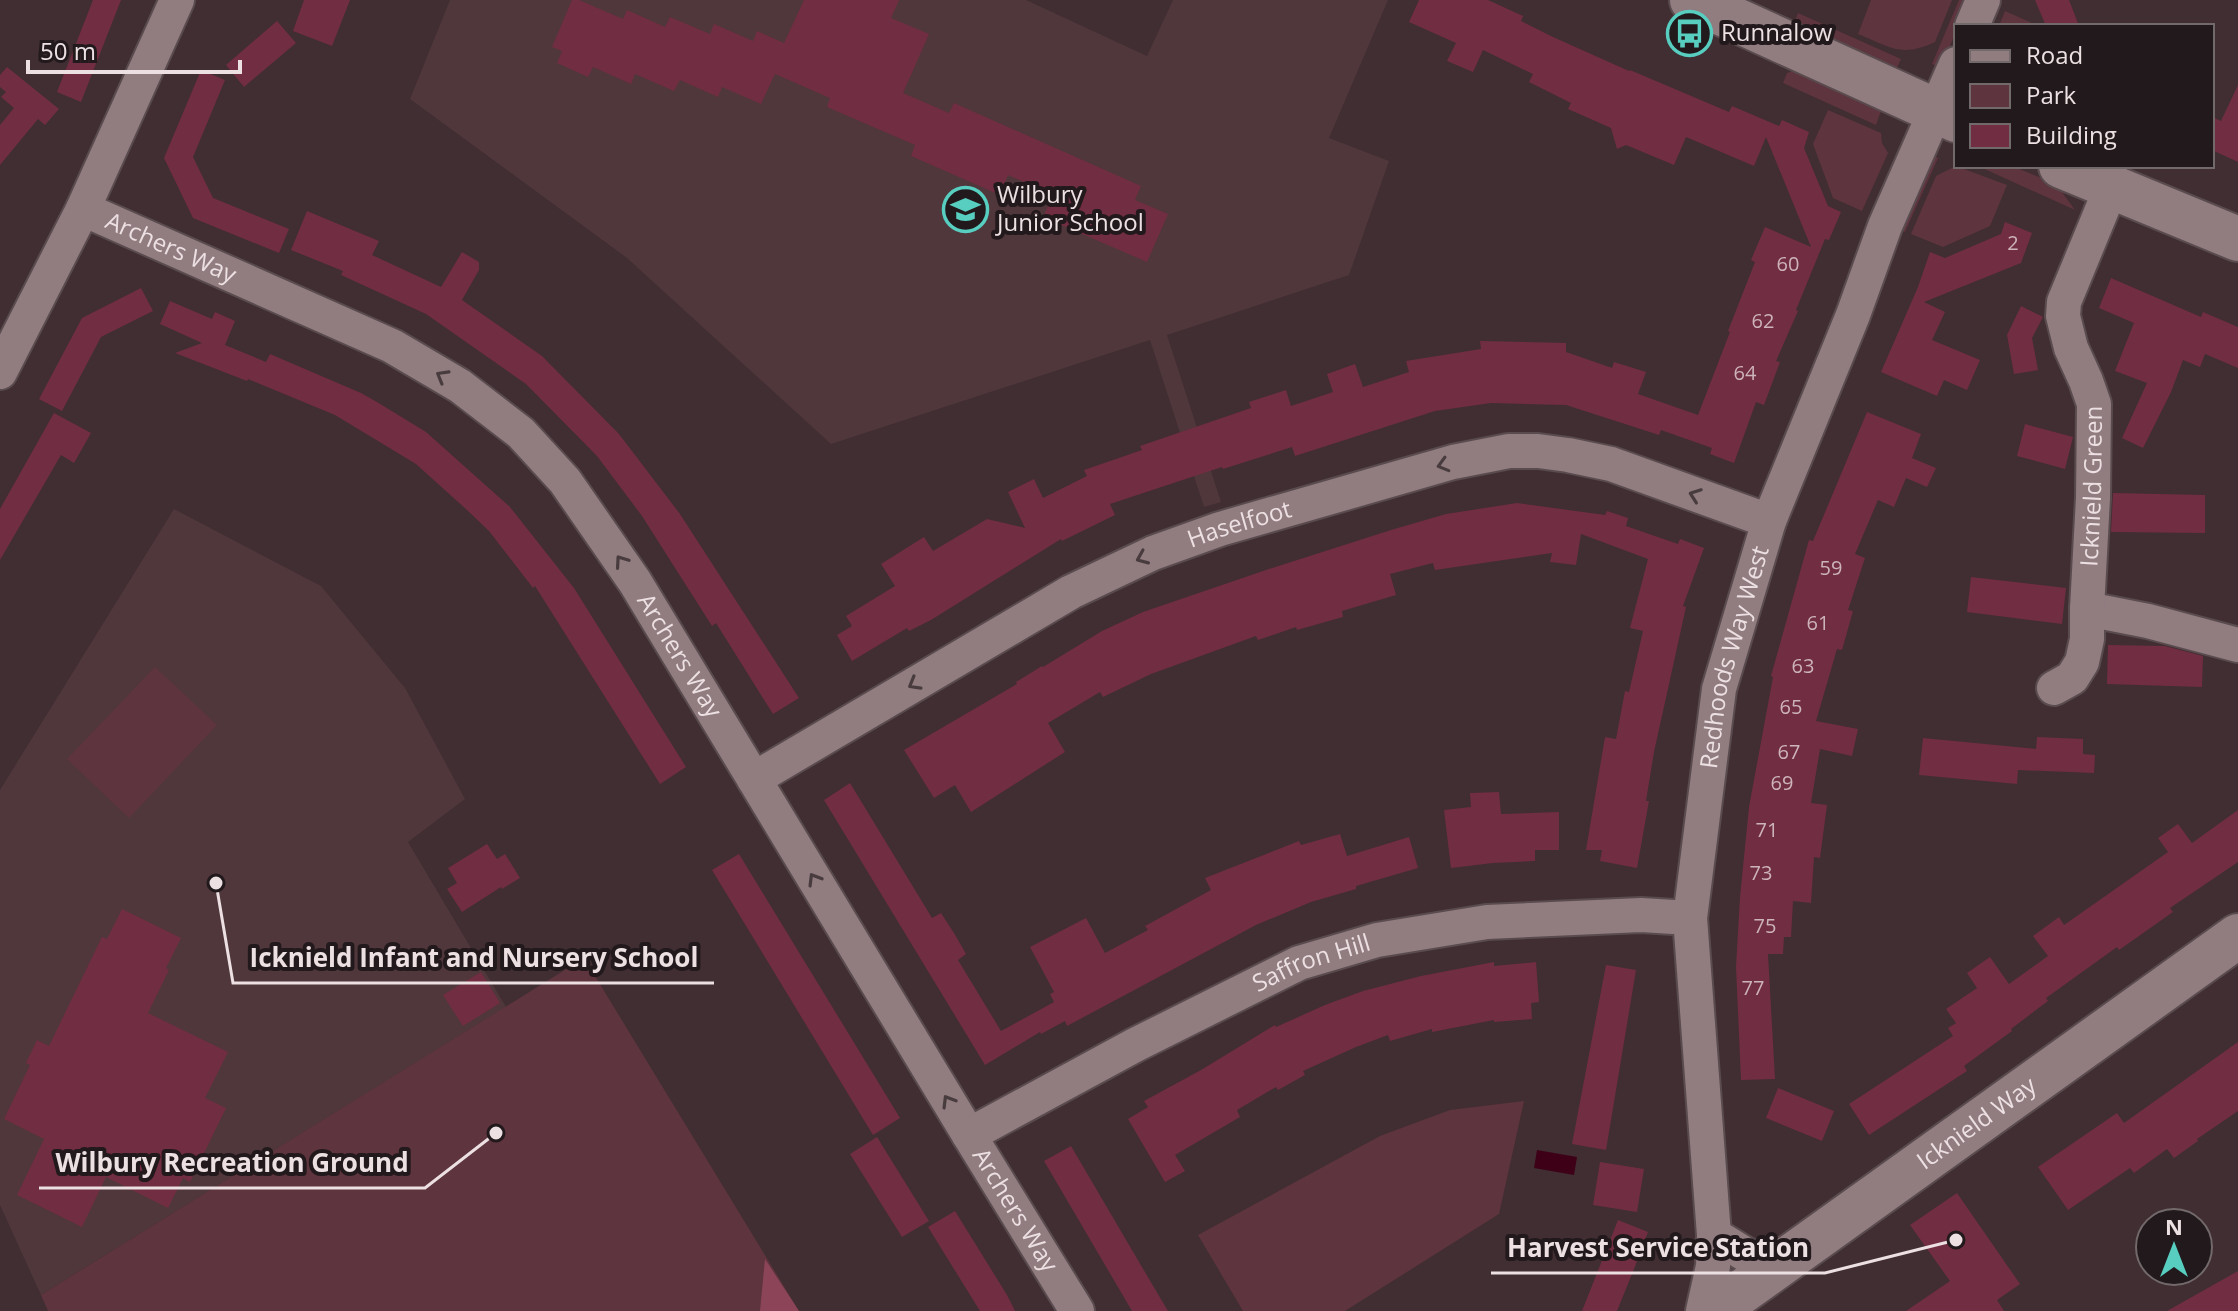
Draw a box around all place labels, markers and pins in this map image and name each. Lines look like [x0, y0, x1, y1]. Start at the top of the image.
bus stop icon: Runnalow [1666, 9, 1714, 57]
place label: Runnalow [1721, 15, 1833, 48]
place label: Wilbury Junior School [995, 177, 1144, 238]
school or university icon: Wilbury Junior School [942, 185, 990, 233]
callout: Icknield Infant and Nursery School [233, 933, 714, 983]
callout: Wilbury Recreation Ground [39, 1138, 425, 1188]
callout: Harvest Service Station [1491, 1223, 1825, 1273]

